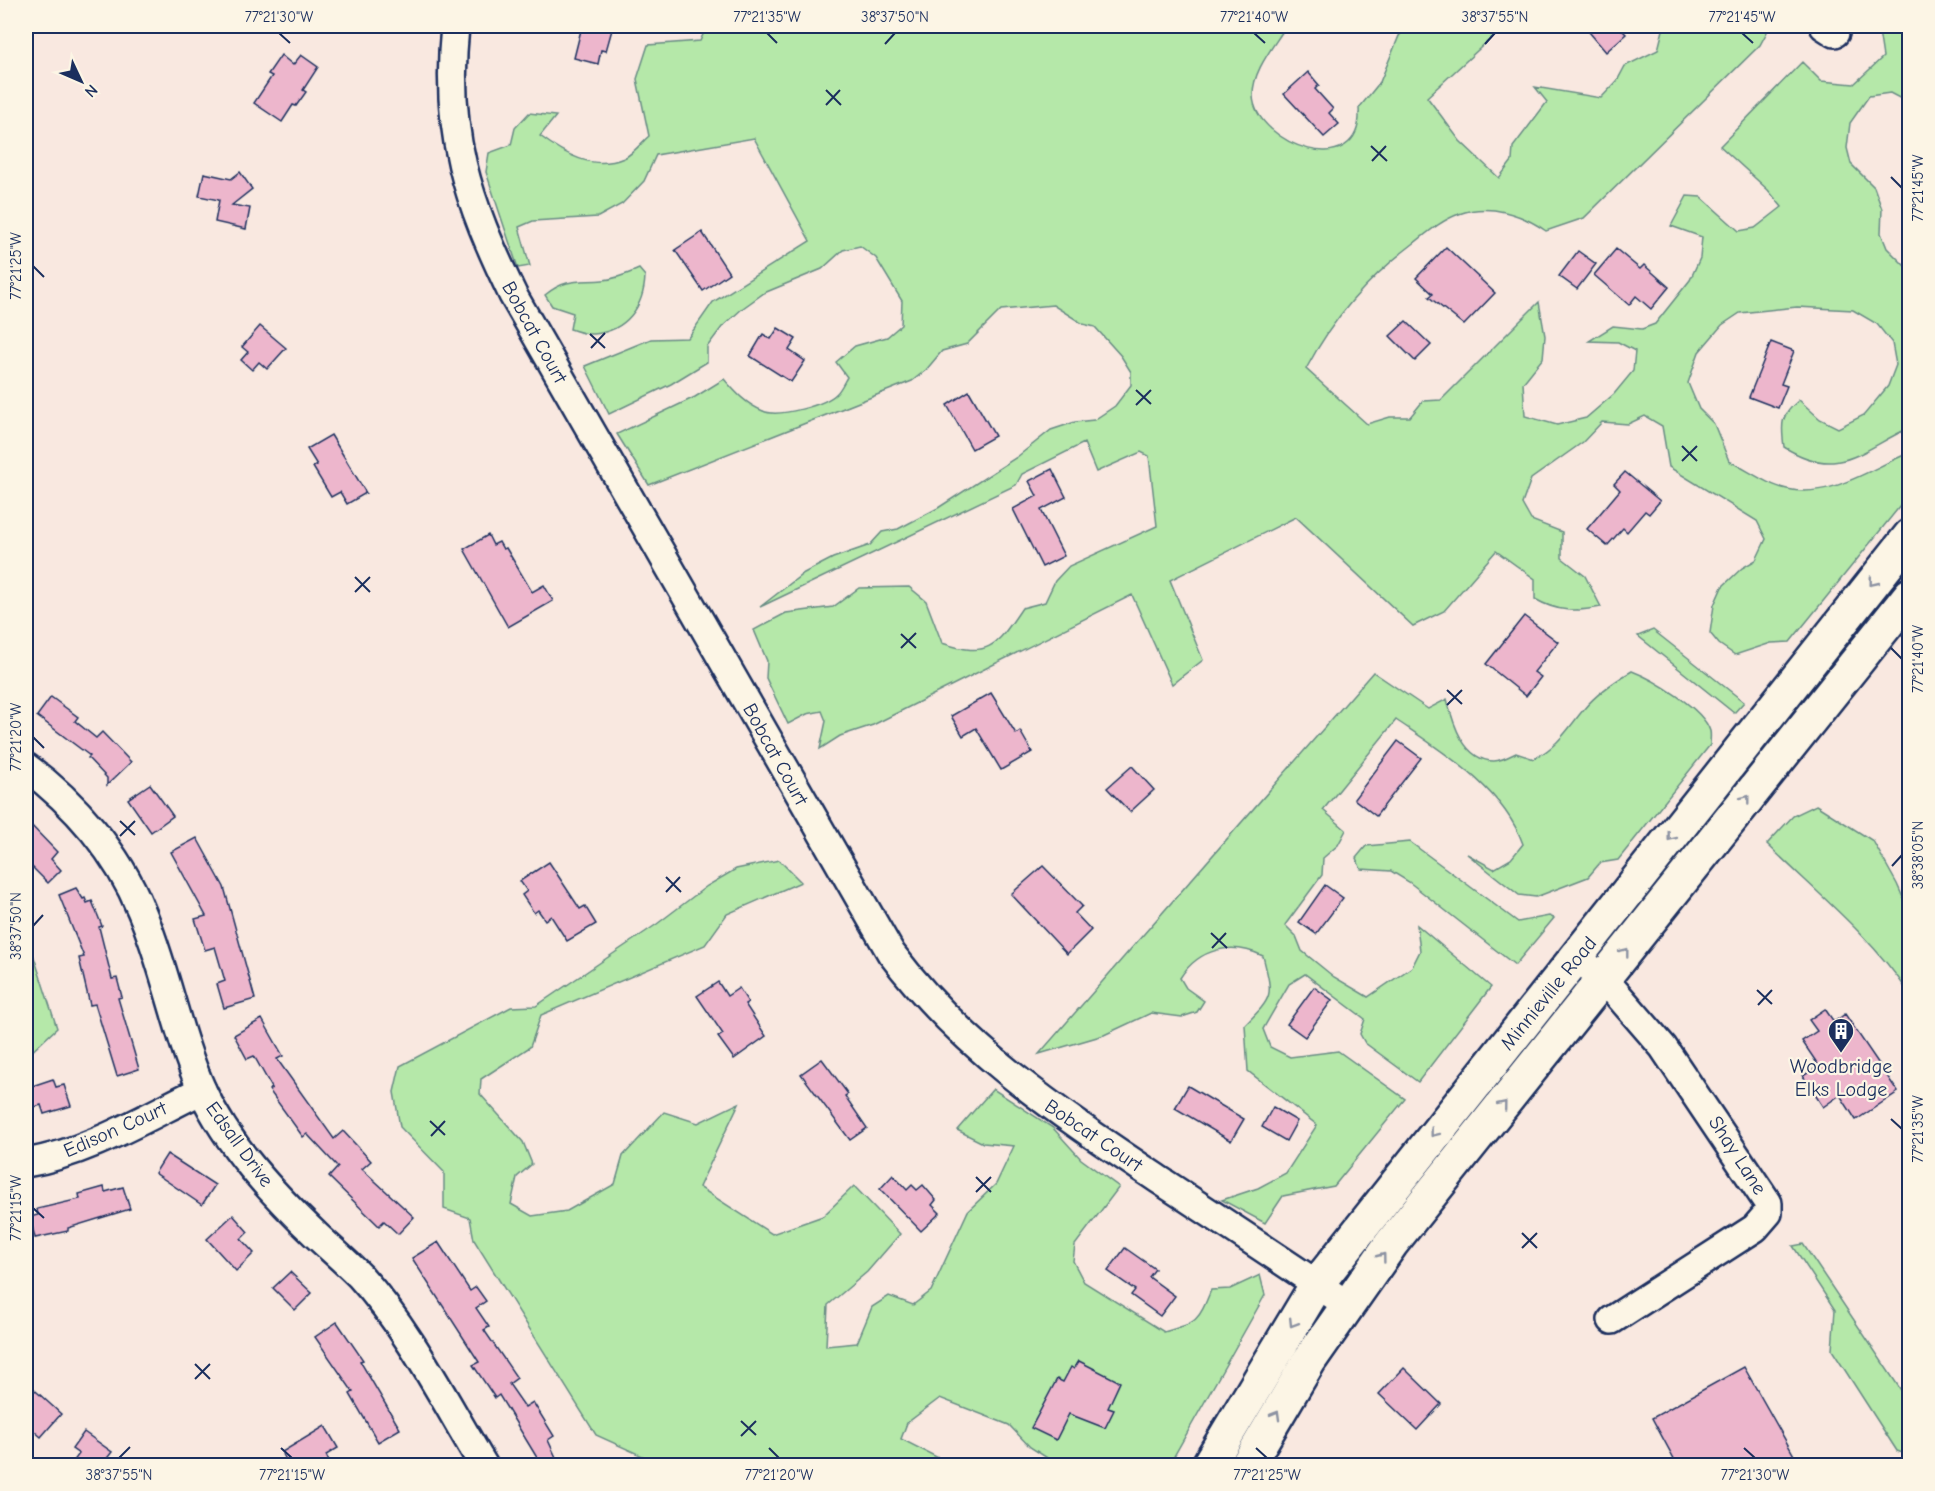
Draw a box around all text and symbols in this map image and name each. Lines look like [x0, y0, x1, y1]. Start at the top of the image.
text: 77°21'30"W [245, 8, 313, 26]
text: 77°21'35"W [733, 8, 801, 26]
text: 38°37'50"N [861, 8, 929, 26]
text: 77°21'40"W [1220, 8, 1288, 26]
text: 38°37'55"N [1462, 8, 1528, 26]
text: 77°21'45"W [1708, 8, 1776, 26]
north arrow [51, 51, 111, 111]
text: N [81, 81, 101, 101]
text: 77°21'45"W [1909, 154, 1927, 222]
text: 77°21'25"W [7, 232, 25, 300]
street label: Bobcat Court [497, 277, 573, 388]
one-way arrow [1869, 575, 1880, 586]
text: 77°21'40"W [1909, 625, 1927, 693]
street label: Bobcat Court [738, 699, 814, 810]
text: 77°21'20"W [7, 703, 25, 771]
one-way arrow [1739, 795, 1750, 806]
text: 38°38'05"N [1909, 821, 1927, 889]
one-way arrow [1668, 830, 1679, 841]
text: 38°37'50"N [7, 892, 25, 960]
street label: Minnieville Road [1496, 932, 1601, 1055]
one-way arrow [1618, 948, 1629, 959]
building icon: Woodbridge Elks Lodge [1826, 1016, 1856, 1054]
place label: Woodbridge Elks Lodge [1790, 1055, 1892, 1101]
street label: Bobcat Court [1041, 1094, 1148, 1177]
text: 77°21'35"W [1909, 1095, 1927, 1163]
street label: Edison Court [60, 1096, 172, 1162]
street label: Edsall Drive [201, 1097, 278, 1191]
one-way arrow [1496, 1100, 1507, 1111]
street label: Shay Lane [1704, 1112, 1771, 1199]
one-way arrow [1431, 1127, 1442, 1138]
text: 77°21'15"W [7, 1175, 25, 1241]
one-way arrow [1375, 1253, 1386, 1264]
one-way arrow [1288, 1317, 1300, 1327]
one-way arrow [1269, 1411, 1281, 1421]
text: 38°37'55"N [86, 1466, 152, 1484]
text: 77°21'15"W [259, 1466, 325, 1484]
text: 77°21'20"W [745, 1466, 813, 1484]
text: 77°21'25"W [1233, 1466, 1301, 1484]
text: 77°21'30"W [1721, 1466, 1789, 1484]

